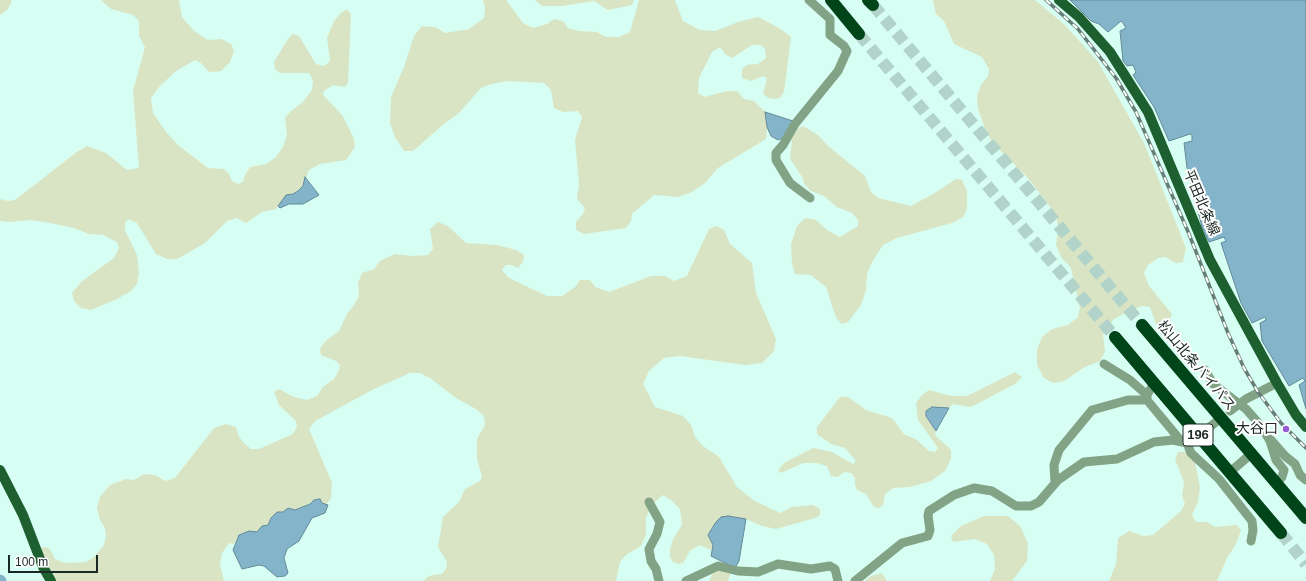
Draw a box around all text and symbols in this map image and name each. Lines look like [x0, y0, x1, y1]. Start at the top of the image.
street label: 平田北条線 [1180, 168, 1222, 238]
street label: 松山北条バイパス [1154, 318, 1238, 414]
place label: 大谷口 [1236, 421, 1278, 437]
road number: 196 [1183, 424, 1213, 446]
marker: 大谷口 [1281, 424, 1291, 434]
scale bar [10, 547, 100, 573]
text: 100 m [15, 555, 48, 569]

